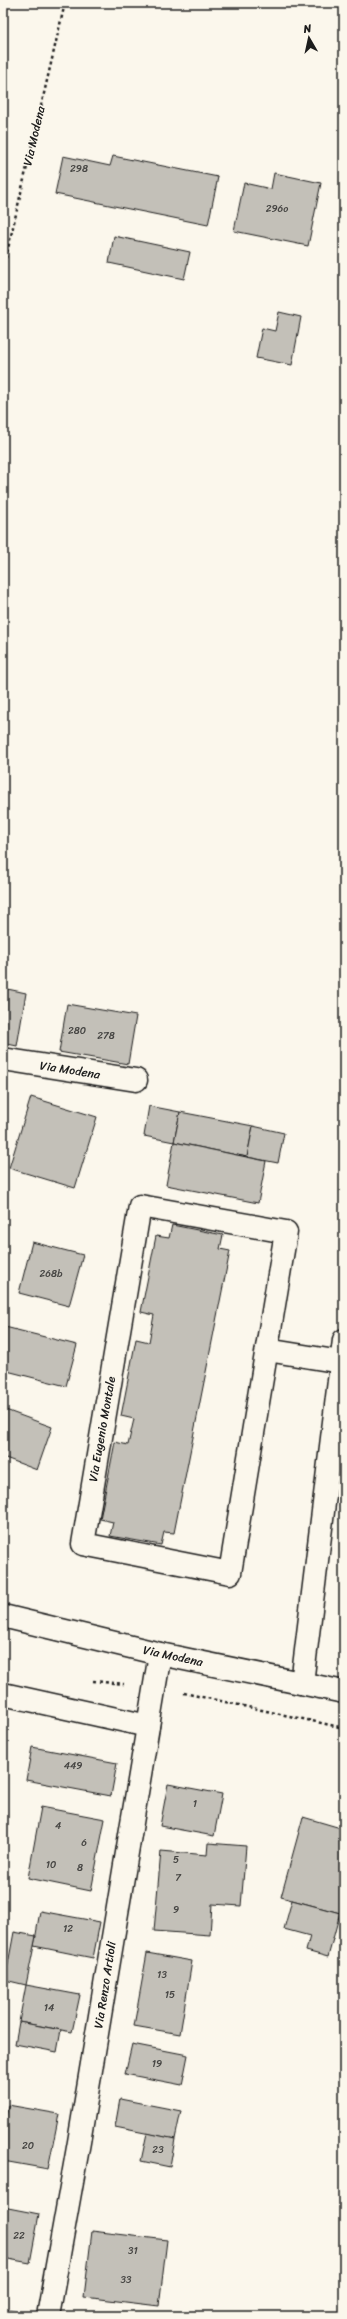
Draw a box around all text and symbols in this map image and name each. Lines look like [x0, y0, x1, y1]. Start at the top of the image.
north arrow [289, 18, 329, 58]
text: N [301, 19, 313, 39]
street label: Via Modena [16, 103, 52, 168]
house number: 298 [70, 160, 88, 178]
house number: 296o [266, 200, 288, 218]
house number: 280 [68, 1022, 86, 1040]
house number: 278 [97, 1027, 115, 1045]
street label: Via Modena [38, 1054, 103, 1086]
house number: 268b [40, 1265, 63, 1283]
street label: Via Eugenio Montale [82, 1374, 122, 1483]
street label: Via Modena [141, 1639, 206, 1673]
house number: 449 [64, 1757, 82, 1775]
house number: 1 [193, 1795, 197, 1813]
house number: 4 [55, 1817, 61, 1835]
house number: 6 [81, 1834, 87, 1852]
house number: 5 [173, 1851, 179, 1869]
house number: 10 [46, 1856, 56, 1874]
house number: 8 [77, 1859, 83, 1877]
house number: 7 [175, 1869, 182, 1887]
house number: 9 [173, 1901, 179, 1919]
house number: 12 [63, 1920, 73, 1938]
street label: Via Renzo Artioli [87, 1939, 123, 2030]
house number: 13 [157, 1966, 167, 1984]
house number: 15 [165, 1986, 175, 2004]
house number: 14 [44, 1999, 54, 2017]
house number: 19 [152, 2055, 162, 2073]
house number: 20 [22, 2137, 34, 2155]
house number: 23 [152, 2141, 164, 2159]
house number: 22 [13, 2227, 25, 2245]
house number: 31 [128, 2242, 138, 2260]
house number: 33 [121, 2271, 132, 2289]

